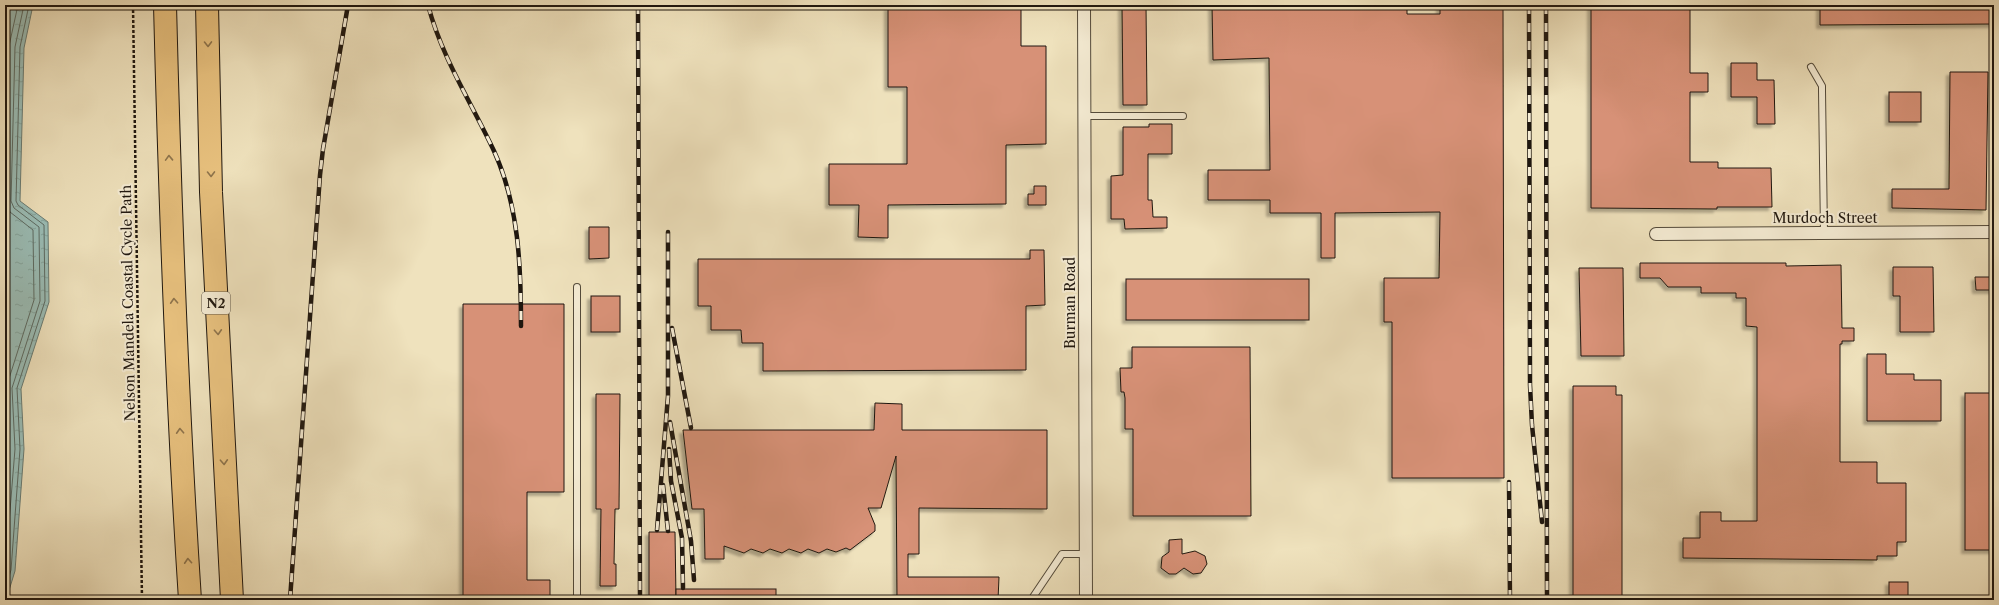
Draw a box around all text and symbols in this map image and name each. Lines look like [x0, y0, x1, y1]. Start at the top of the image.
one-way arrow [204, 41, 212, 47]
one-way arrow [165, 155, 173, 161]
one-way arrow [206, 171, 215, 177]
street label: Nelson Mandela Coastal Cycle Path [117, 184, 139, 421]
street label: Murdoch Street [1773, 209, 1877, 227]
street label: Burman Road [1061, 257, 1079, 349]
road number: N2 [202, 292, 230, 314]
one-way arrow [170, 298, 179, 304]
one-way arrow [213, 329, 222, 335]
one-way arrow [176, 428, 184, 434]
one-way arrow [220, 459, 228, 465]
one-way arrow [183, 558, 192, 564]

